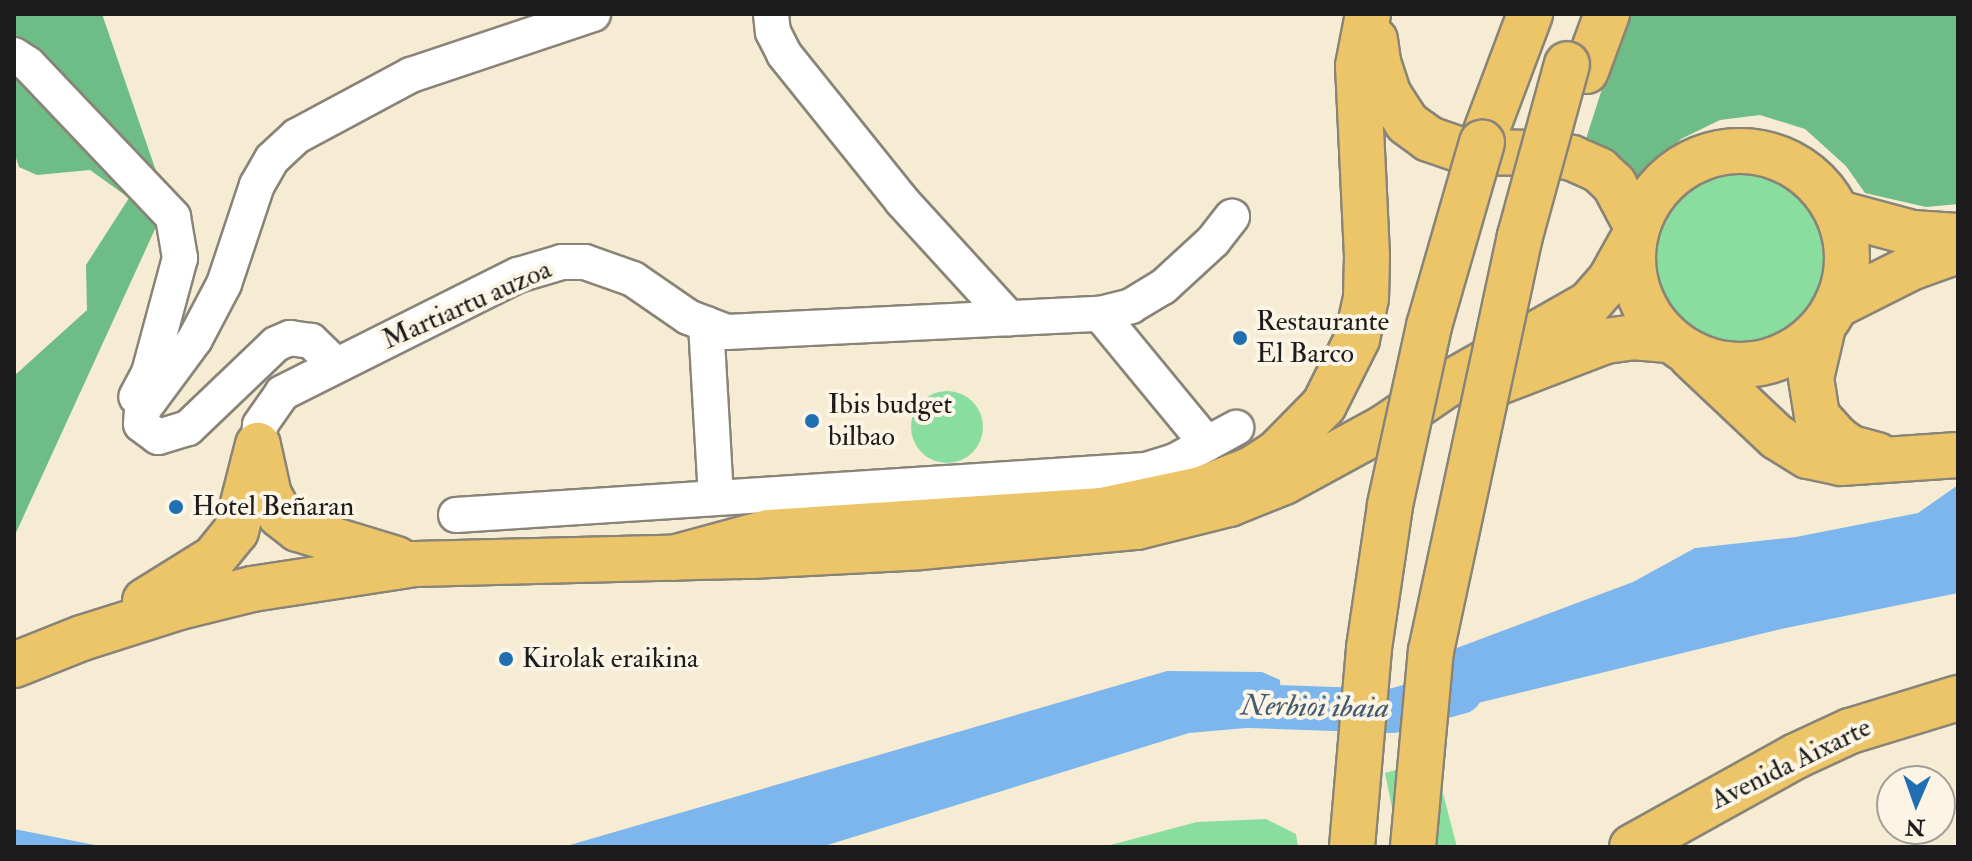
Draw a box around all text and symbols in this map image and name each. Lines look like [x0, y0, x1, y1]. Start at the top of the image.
street label: Martiartu auzoa [377, 253, 557, 357]
place label: Restaurante El Barco [1256, 305, 1389, 371]
marker: Restaurante El Barco [1231, 329, 1249, 347]
place label: Ibis budget bilbao [828, 388, 952, 454]
marker: Ibis budget bilbao [803, 412, 821, 430]
place label: Hotel Beñaran [192, 490, 354, 524]
marker: Hotel Beñaran [167, 498, 185, 516]
place label: Kirolak eraikina [522, 642, 699, 676]
marker: Kirolak eraikina [497, 650, 515, 668]
water label: Nerbioi ibaia [1241, 688, 1389, 726]
street label: Avenida Aixarte [1705, 711, 1877, 817]
north arrow [1876, 765, 1956, 845]
text: N [1905, 813, 1926, 841]

